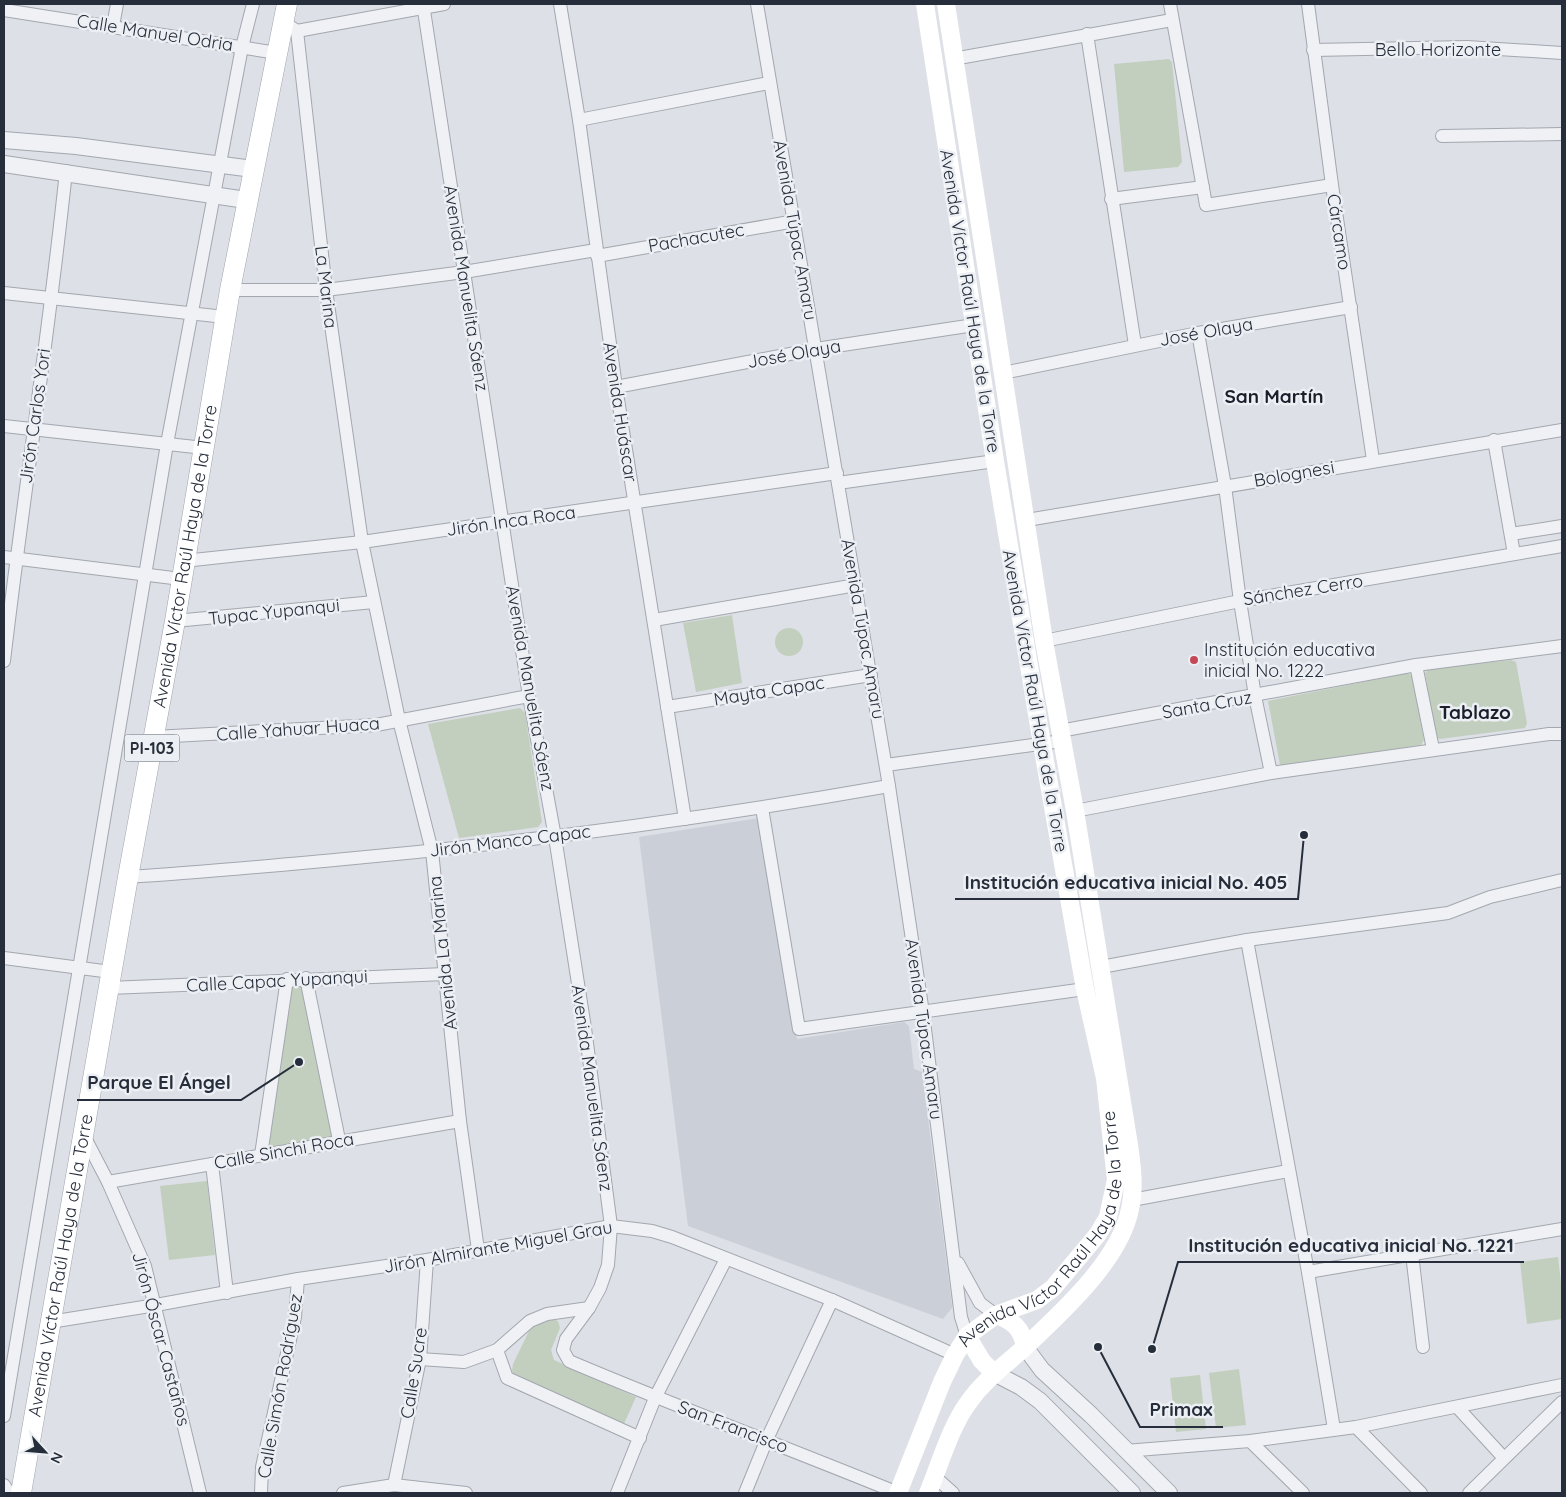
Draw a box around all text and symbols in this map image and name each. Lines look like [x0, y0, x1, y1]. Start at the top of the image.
street label: Calle Manuel Odria [75, 9, 235, 56]
street label: Bello Horizonte [1375, 38, 1501, 61]
street label: Avenida Túpac Amaru [768, 138, 823, 322]
street label: Avenida Víctor Raúl Haya de la Torre [935, 148, 1006, 454]
street label: Avenida Manuelita Sáenz [439, 183, 494, 393]
street label: Cárcamo [1322, 192, 1357, 272]
street label: Pachacutec [646, 218, 746, 257]
street label: La Marina [310, 244, 343, 330]
street label: José Olaya [1157, 312, 1255, 351]
street label: José Olaya [745, 334, 843, 373]
street label: Avenida Huáscar [598, 340, 643, 484]
street label: Jirón Carlos Yori [14, 347, 55, 485]
district label: San Martín [1224, 384, 1324, 408]
street label: Avenida Víctor Raúl Haya de la Torre [147, 403, 222, 710]
street label: Bolognesi [1252, 455, 1336, 492]
street label: Jirón Inca Roca [445, 500, 577, 541]
street label: Avenida Túpac Amaru [836, 537, 891, 721]
street label: Avenida Víctor Raúl Haya de la Torre [998, 548, 1073, 854]
street label: Sánchez Cerro [1241, 569, 1364, 610]
street label: Avenida Manuelita Sáenz [501, 583, 560, 793]
street label: Tupac Yupanqui [207, 593, 341, 630]
place label: Institución educativa inicial No. 1222 [1204, 638, 1375, 682]
marker: Institución educativa inicial No. 1222 [1188, 654, 1200, 666]
street label: Mayta Capac [712, 670, 826, 711]
street label: Santa Cruz [1160, 685, 1254, 724]
district label: Tablazo [1439, 700, 1511, 724]
street label: Calle Yahuar Huaca [215, 711, 380, 746]
road number: PI-103 [124, 734, 180, 761]
street label: Jirón Manco Capac [428, 819, 592, 862]
callout: Institución educativa inicial No. 405 [955, 865, 1298, 899]
text: Institución educativa inicial No. 405 [964, 870, 1288, 894]
street label: Avenida La Marina [423, 875, 462, 1031]
street label: Avenida Túpac Amaru [900, 937, 949, 1121]
street label: Calle Capac Yupanqui [186, 964, 368, 997]
street label: Avenida Manuelita Sáenz [567, 983, 618, 1193]
callout: Parque El Ángel [77, 1066, 241, 1100]
text: Parque El Ángel [87, 1070, 231, 1094]
street label: Avenida Víctor Raúl Haya de la Torre [951, 1110, 1127, 1351]
street label: Avenida Víctor Raúl Haya de la Torre [22, 1112, 98, 1419]
street label: Calle Sinchi Roca [212, 1127, 356, 1174]
street label: Jirón Almirante Miguel Grau [382, 1215, 614, 1278]
callout: Institución educativa inicial No. 1221 [1178, 1228, 1524, 1262]
text: Institución educativa inicial No. 1221 [1188, 1233, 1514, 1257]
street label: Jirón Óscar Castaños [127, 1249, 196, 1428]
street label: Calle Simón Rodríguez [252, 1292, 307, 1480]
street label: Calle Sucre [395, 1326, 432, 1420]
callout: Primax [1140, 1393, 1223, 1427]
street label: San Francisco [675, 1395, 792, 1458]
text: Primax [1150, 1397, 1212, 1421]
north arrow [20, 1427, 70, 1477]
text: N [46, 1449, 67, 1466]

